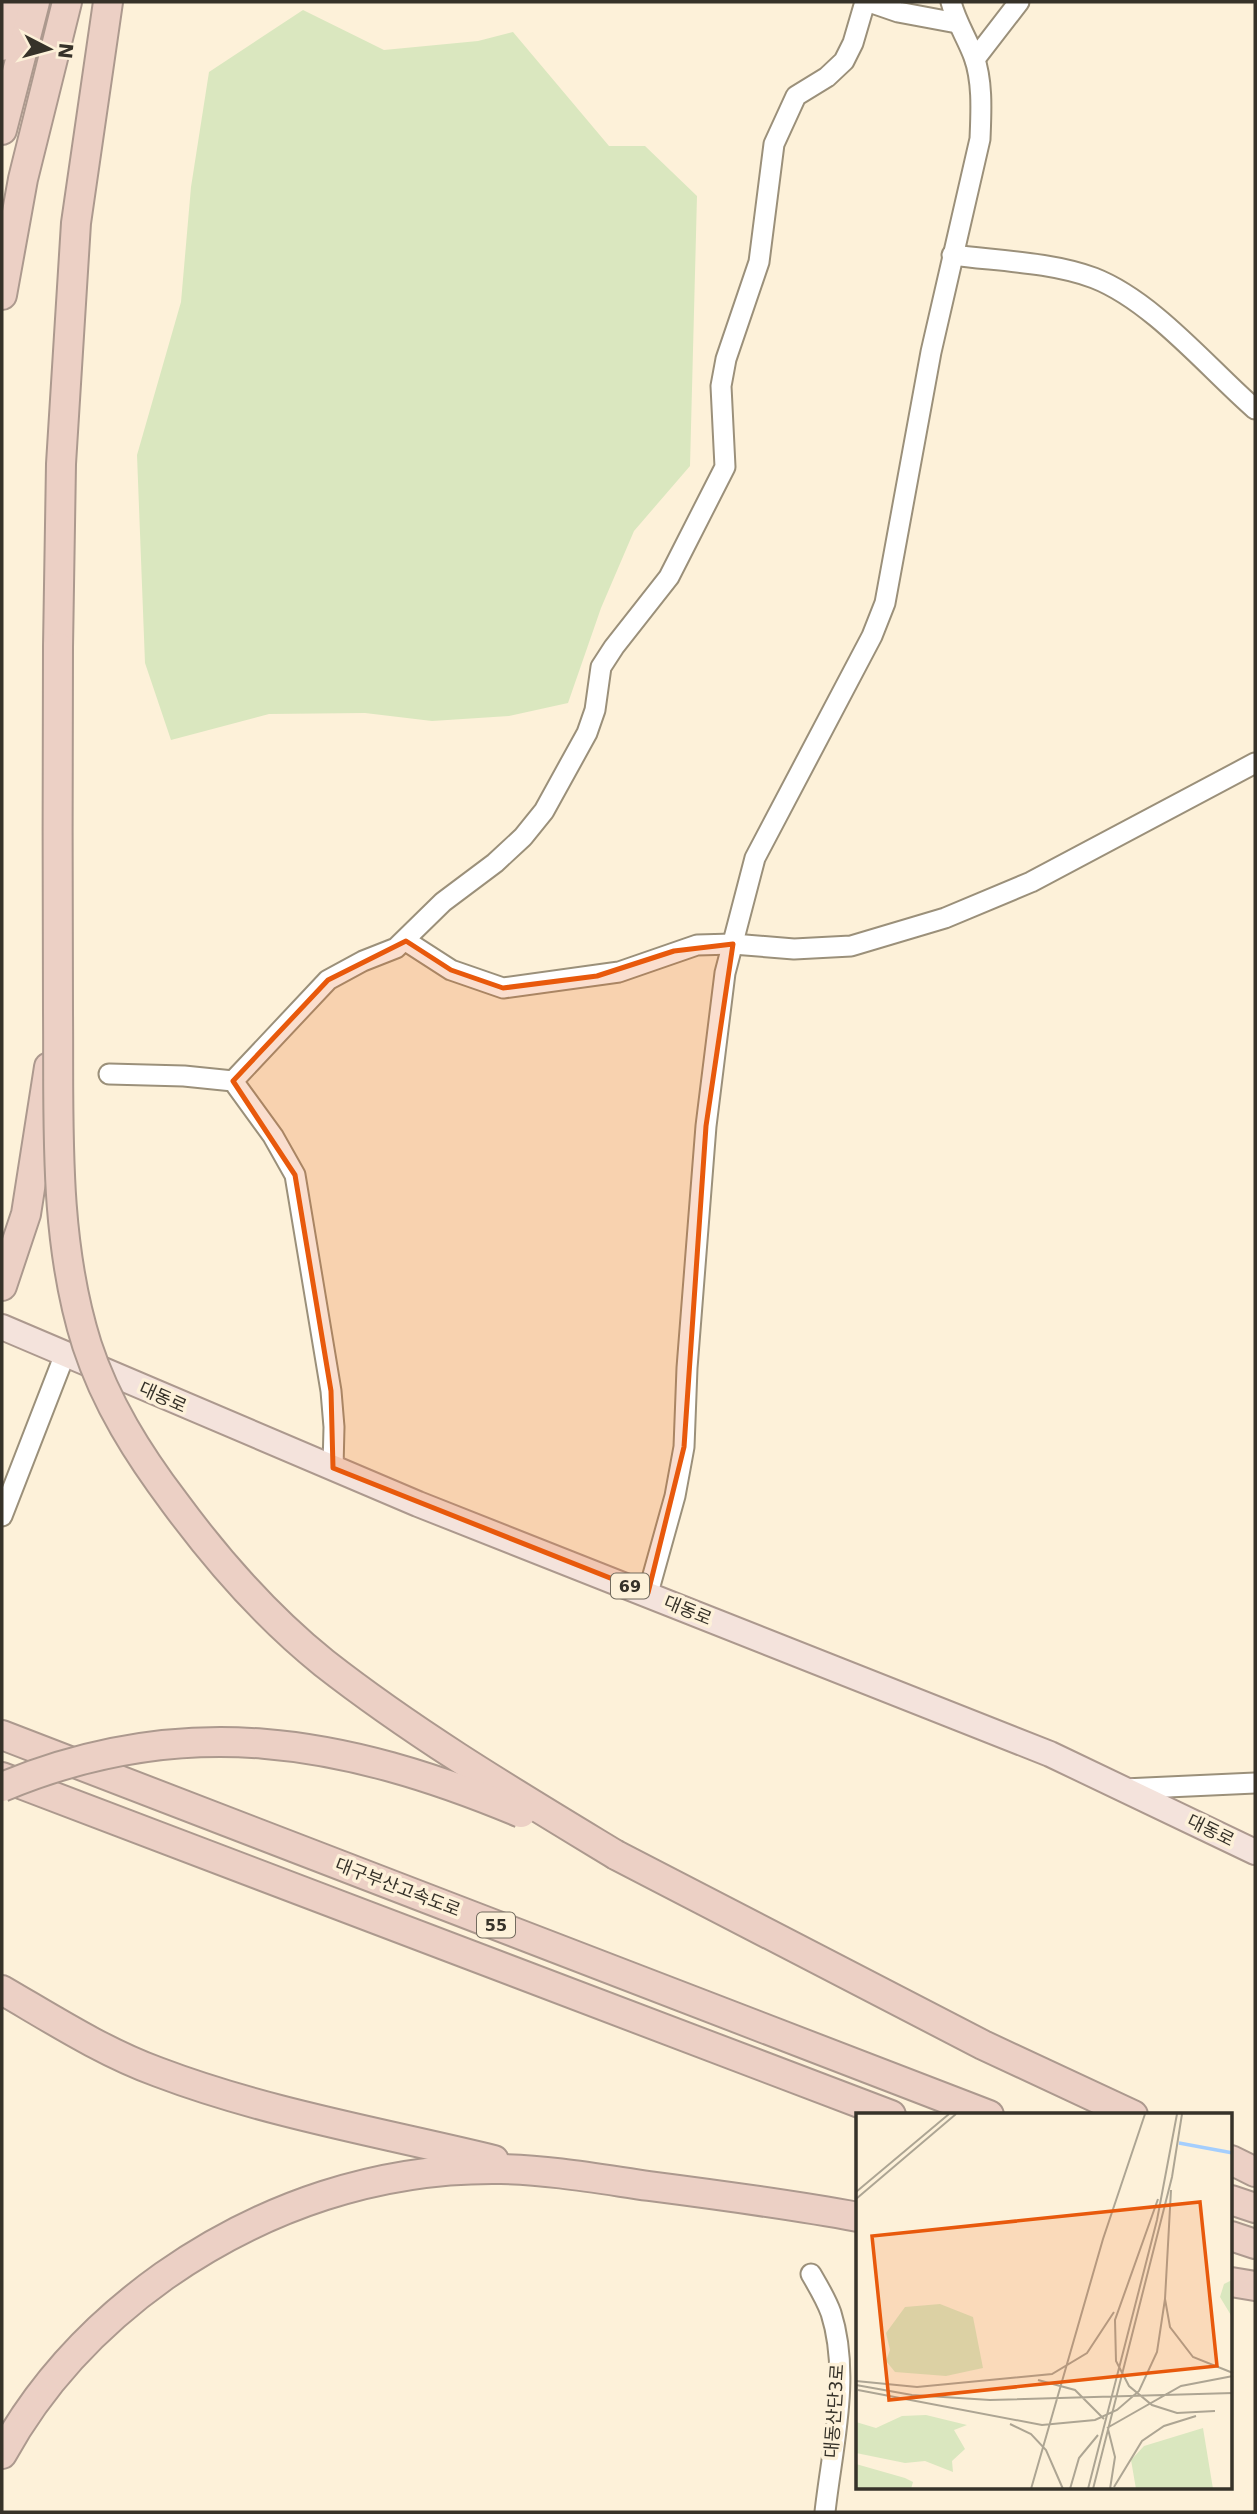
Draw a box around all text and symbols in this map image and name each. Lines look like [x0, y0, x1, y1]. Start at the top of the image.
north arrow [14, 14, 84, 84]
text: N [54, 42, 78, 60]
street label: 대동로 [136, 1377, 190, 1417]
road number: 69 [611, 1574, 649, 1598]
street label: 대동로 [661, 1591, 715, 1629]
street label: 대동로 [1184, 1810, 1238, 1850]
street label: 대구부산고속도로 [332, 1853, 464, 1921]
road number: 55 [477, 1912, 515, 1938]
inset map [856, 2113, 1232, 2490]
street label: 대동산단3로 [820, 2363, 848, 2459]

